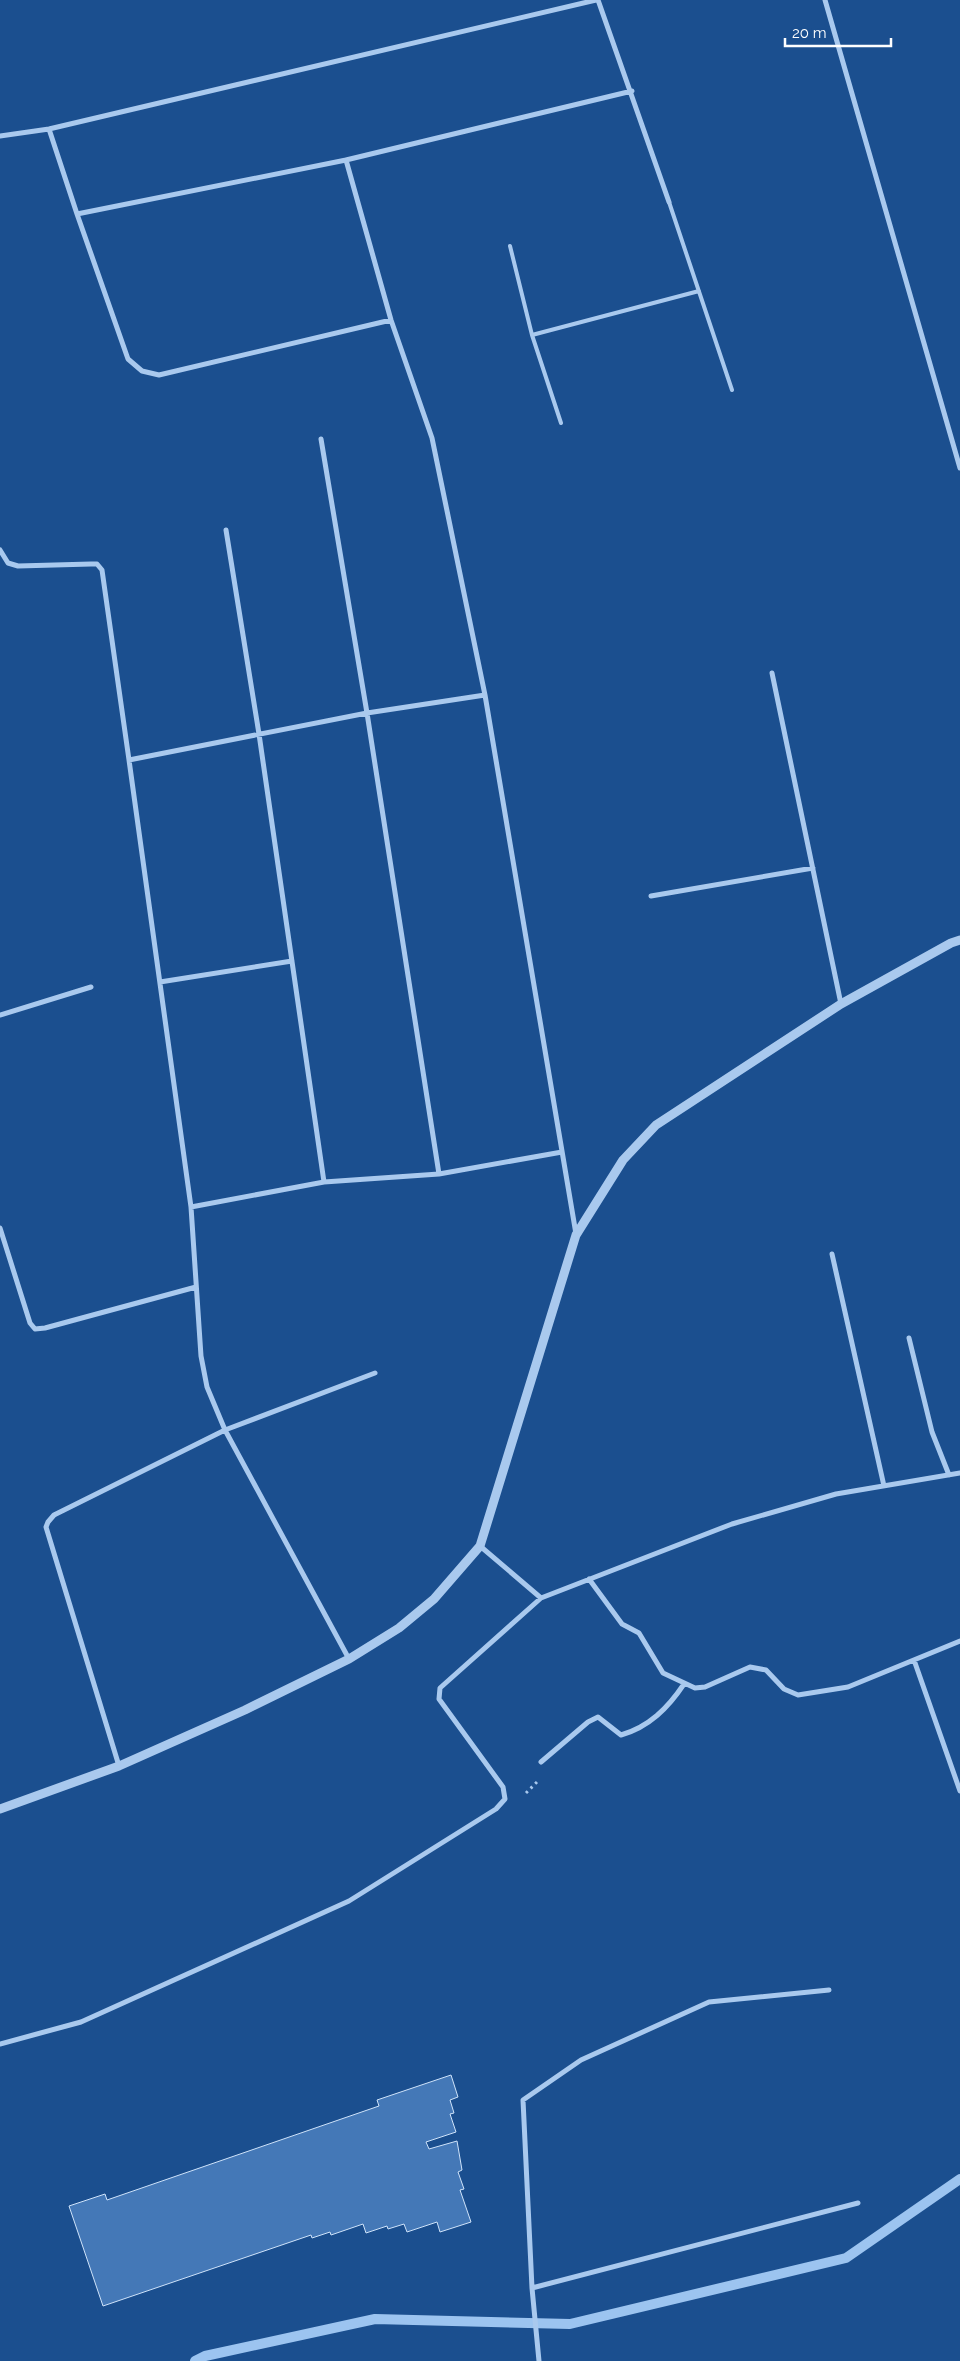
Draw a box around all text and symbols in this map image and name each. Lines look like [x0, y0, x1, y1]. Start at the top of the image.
scale bar [785, 15, 891, 47]
text: 20 m [792, 24, 827, 42]

